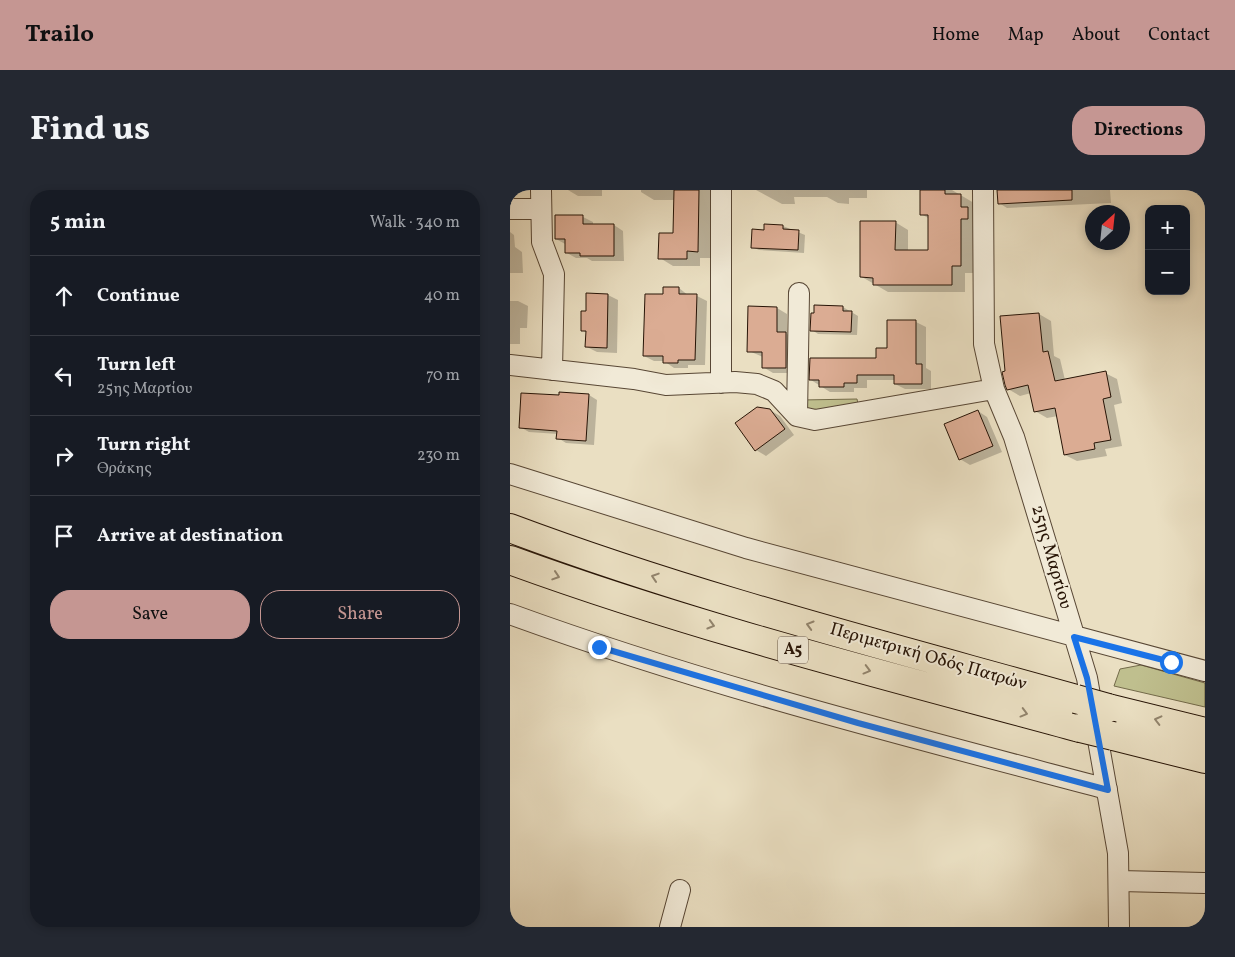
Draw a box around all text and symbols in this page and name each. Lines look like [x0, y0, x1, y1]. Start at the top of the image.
text: Trailo [25, 18, 94, 52]
text: Home [932, 23, 980, 48]
text: Map [1008, 23, 1044, 48]
text: About [1072, 23, 1120, 48]
text: Contact [1148, 23, 1210, 48]
text: Find us [30, 106, 150, 154]
button: Directions [1072, 106, 1205, 155]
north arrow [1085, 205, 1130, 250]
map controls [1145, 205, 1190, 295]
button: + [1145, 205, 1190, 250]
text: 5 min [50, 208, 106, 237]
text: Walk · 340 m [370, 212, 460, 234]
button: − [1145, 250, 1190, 295]
icon: ahead [50, 282, 78, 310]
text: Continue [97, 283, 180, 309]
text: 40 m [424, 285, 460, 307]
text: Turn left [97, 352, 176, 378]
icon: left [50, 362, 78, 390]
text: 70 m [426, 365, 460, 387]
text: 25ης Μαρτίου [97, 378, 192, 400]
text: Turn right [97, 432, 190, 458]
icon: right [50, 442, 78, 470]
text: 230 m [417, 445, 460, 467]
text: Θράκης [97, 458, 152, 480]
street label: 25ης Μαρτίου [1024, 502, 1078, 612]
icon: arrive [50, 522, 78, 550]
text: Arrive at destination [97, 523, 283, 549]
one-way arrow [551, 570, 560, 580]
one-way arrow [651, 573, 659, 583]
button: Save [50, 590, 250, 639]
button: Share [260, 590, 460, 639]
street label: Περιμετρική Οδός Πατρών [827, 617, 1030, 697]
one-way arrow [706, 620, 714, 630]
one-way arrow [807, 620, 815, 630]
route end [588, 636, 611, 659]
road number: Α5 [778, 636, 808, 664]
route start [1160, 651, 1183, 674]
one-way arrow [863, 664, 871, 675]
one-way arrow [1019, 707, 1027, 717]
one-way arrow [1153, 715, 1162, 726]

